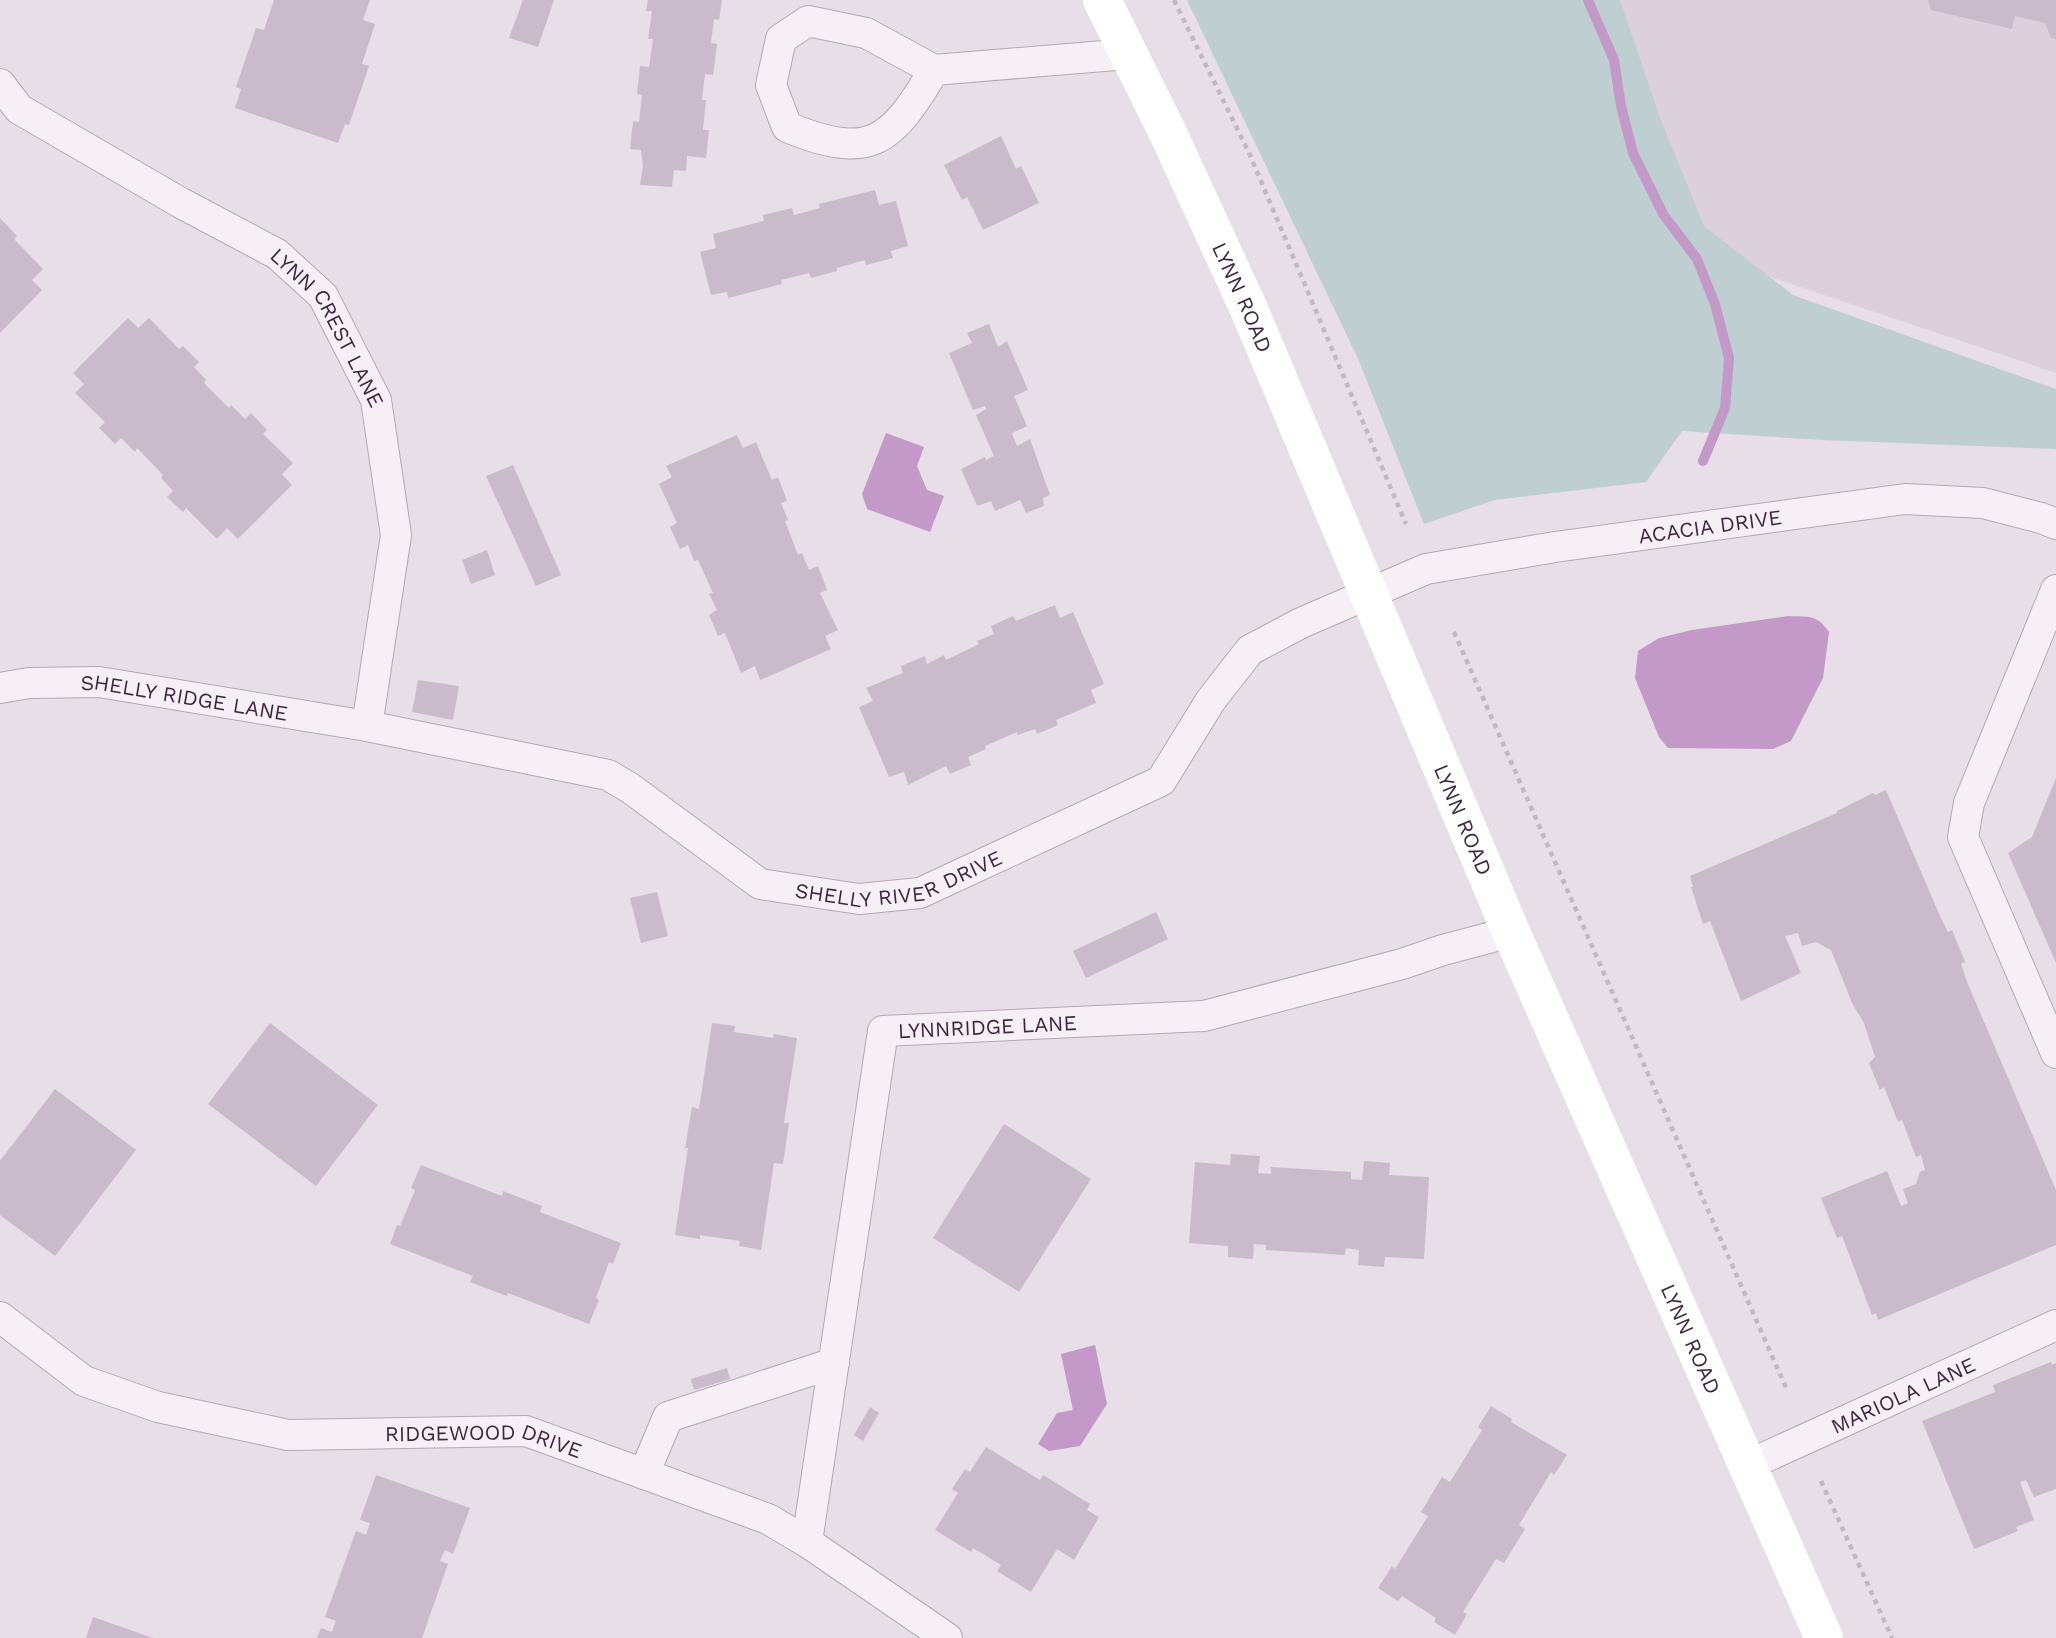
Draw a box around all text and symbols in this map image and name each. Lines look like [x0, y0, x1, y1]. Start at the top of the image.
street label: LYNN ROAD [1207, 238, 1278, 356]
street label: LYNN CREST LANE [266, 242, 390, 411]
street label: ACACIA DRIVE [1637, 504, 1783, 548]
street label: SHELLY RIDGE LANE [81, 669, 290, 725]
street label: LYNN ROAD [1429, 760, 1498, 879]
street label: SHELLY RIVER DRIVE [794, 844, 1006, 912]
street label: LYNNRIDGE LANE [897, 1009, 1077, 1043]
street label: LYNN ROAD [1656, 1280, 1727, 1398]
street label: MARIOLA LANE [1827, 1351, 1979, 1438]
street label: RIDGEWOOD DRIVE [385, 1418, 586, 1463]

